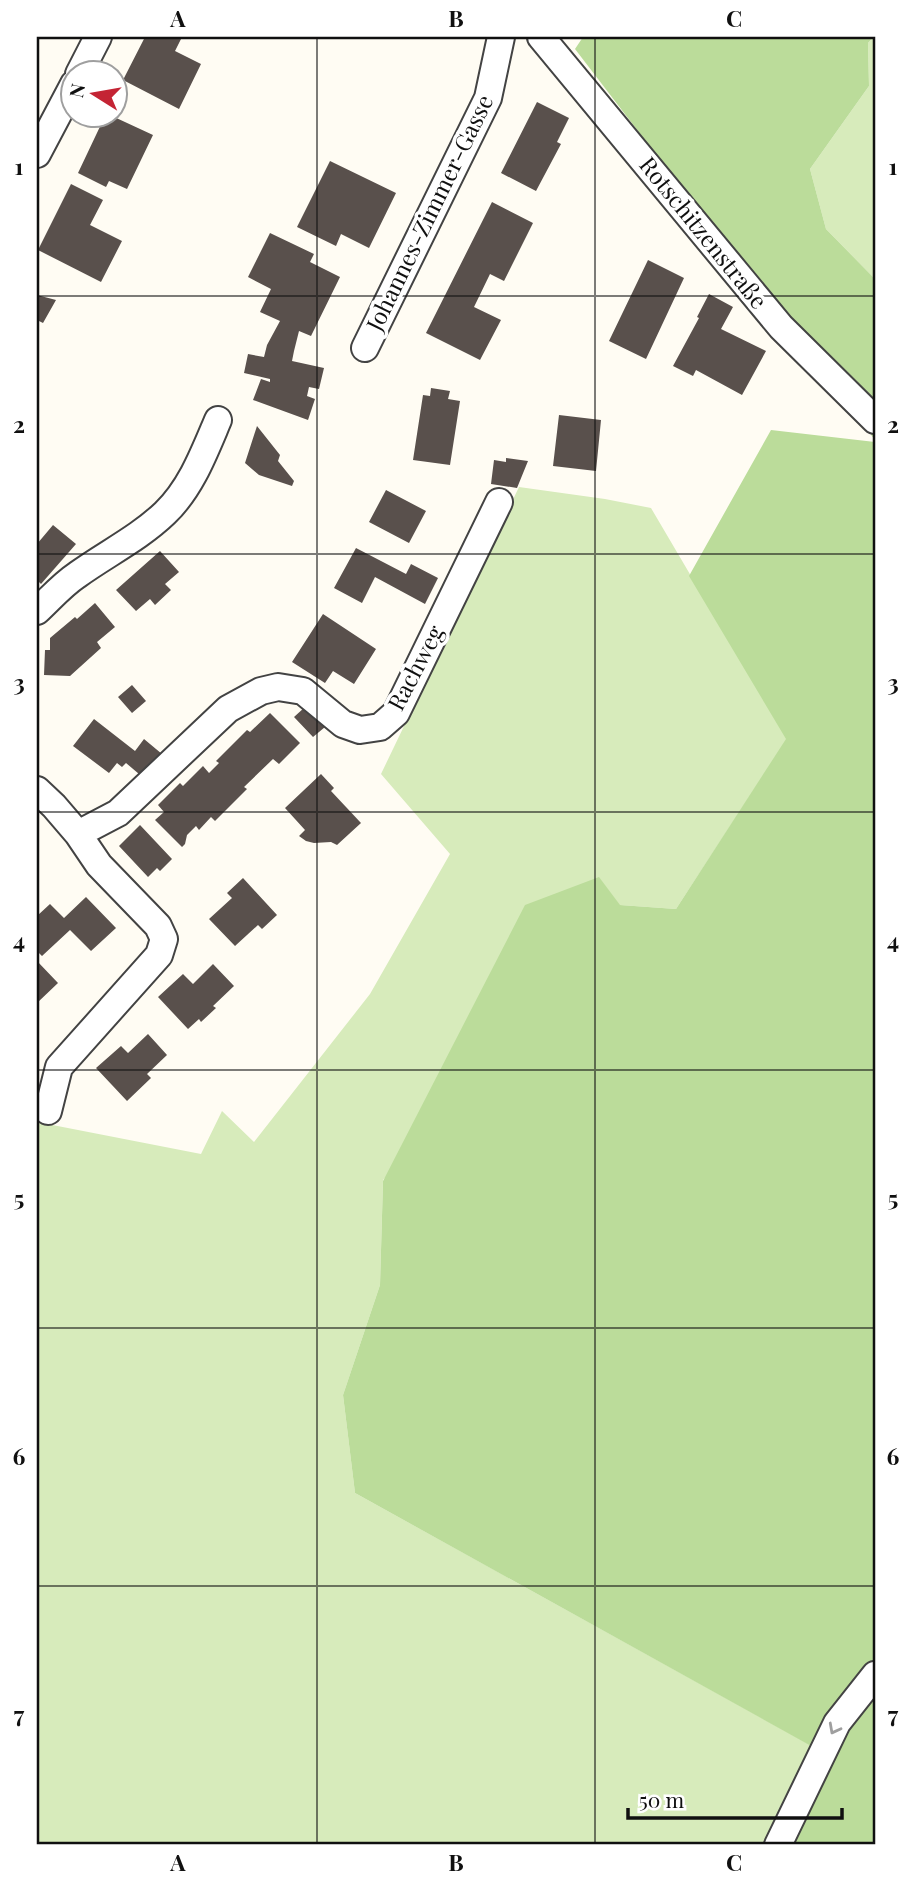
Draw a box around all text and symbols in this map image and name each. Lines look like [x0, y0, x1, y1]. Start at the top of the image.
text: A [169, 2, 186, 33]
text: B [448, 2, 464, 33]
text: C [726, 2, 742, 33]
north arrow [60, 60, 130, 130]
text: N [62, 81, 90, 100]
street label: Johannes-Zimmer-Gasse [358, 89, 499, 336]
text: 1 [15, 150, 24, 181]
street label: Rotschitzenstraße [633, 150, 775, 314]
text: 1 [889, 150, 898, 181]
text: 2 [13, 408, 25, 439]
text: 2 [887, 408, 899, 439]
street label: Rachweg [379, 619, 450, 715]
text: 3 [13, 666, 25, 697]
text: 3 [887, 666, 899, 697]
text: 4 [13, 924, 25, 955]
text: 4 [887, 924, 899, 955]
text: 5 [14, 1182, 24, 1213]
text: 5 [888, 1182, 898, 1213]
text: 6 [13, 1440, 26, 1471]
text: 6 [887, 1440, 900, 1471]
text: 7 [14, 1698, 25, 1729]
text: 7 [888, 1698, 899, 1729]
one-way arrow [829, 1722, 843, 1734]
scale bar [628, 1777, 842, 1821]
text: 50 m [639, 1785, 685, 1813]
text: A [169, 1846, 186, 1877]
text: B [448, 1846, 464, 1877]
text: C [726, 1846, 742, 1877]

